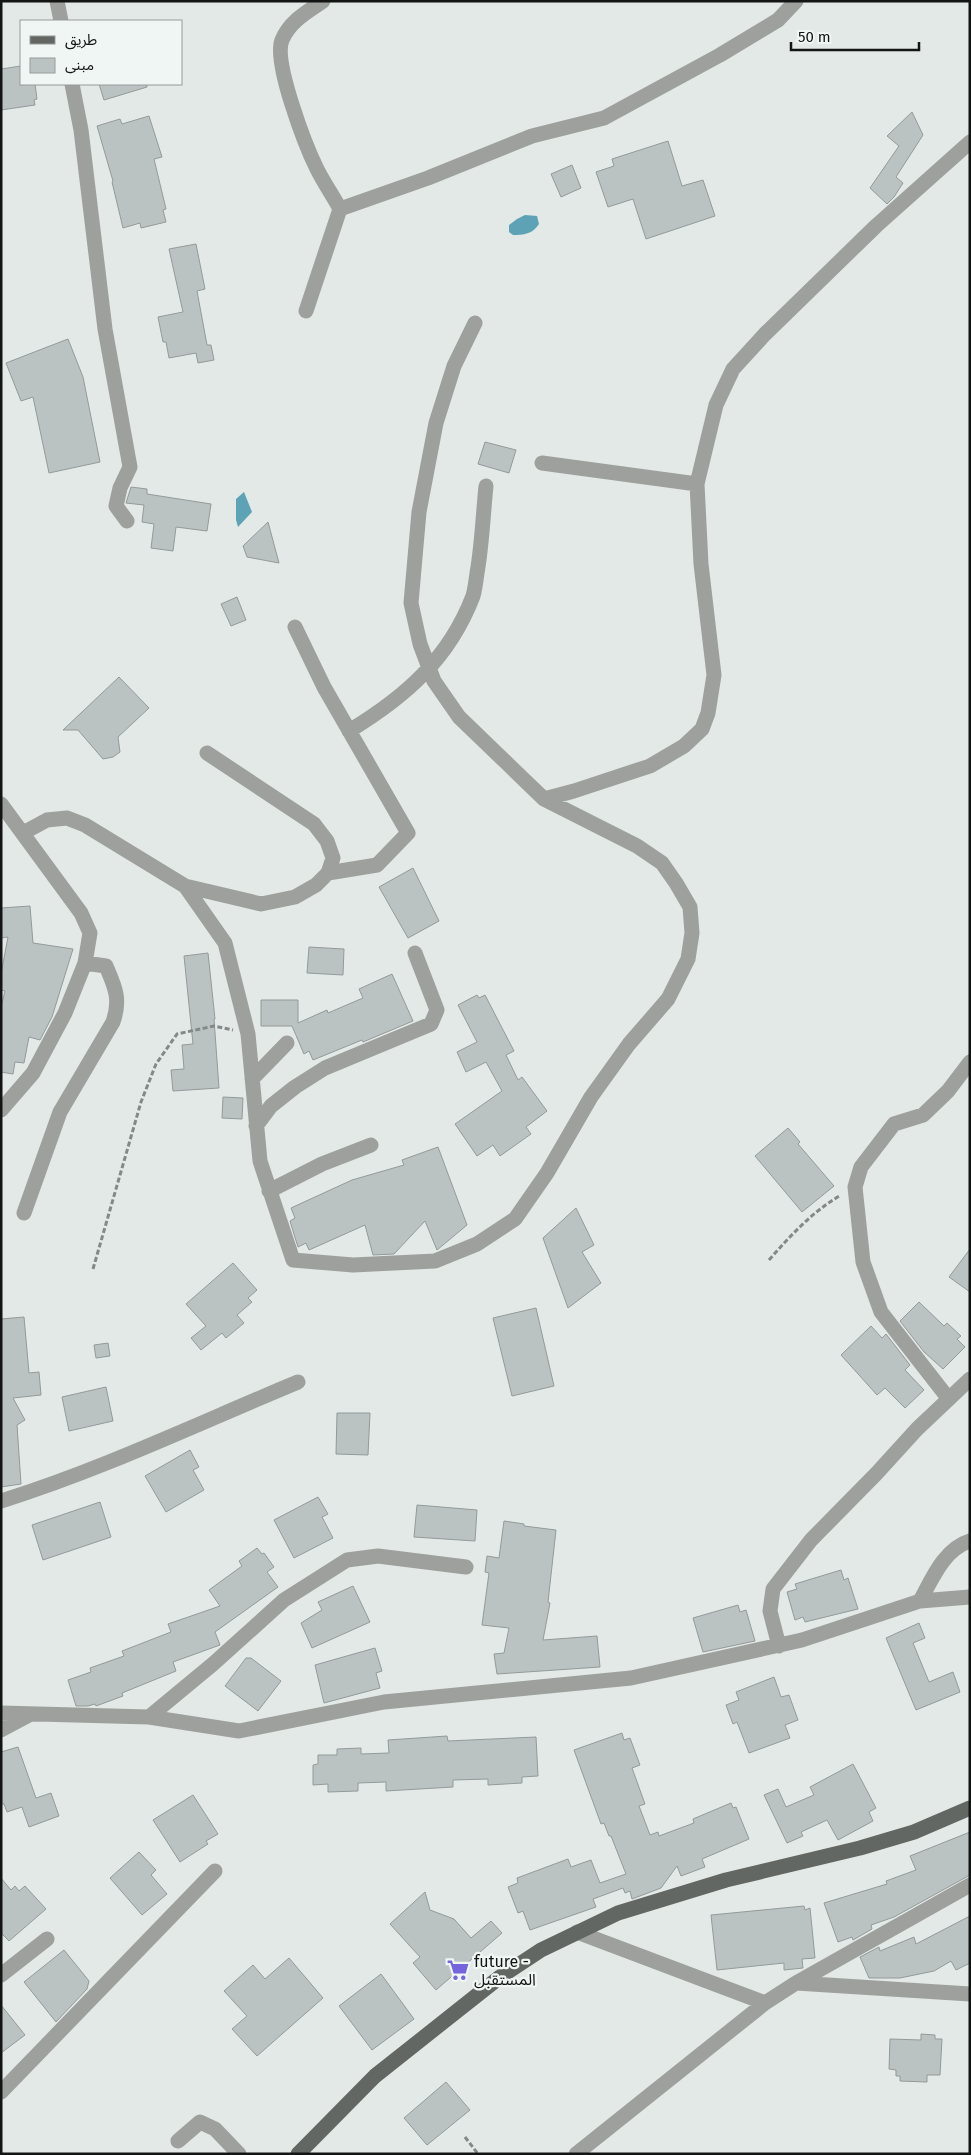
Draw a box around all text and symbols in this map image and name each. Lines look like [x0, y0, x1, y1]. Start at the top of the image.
legend [20, 20, 182, 85]
scale bar [791, 20, 918, 52]
text: 50 m [798, 28, 831, 46]
text: طريق [65, 31, 97, 50]
text: مبنى [65, 56, 94, 74]
place label: future - المستقبل [474, 1952, 536, 1989]
supermarket icon: future - المستقبل [445, 1957, 471, 1983]

